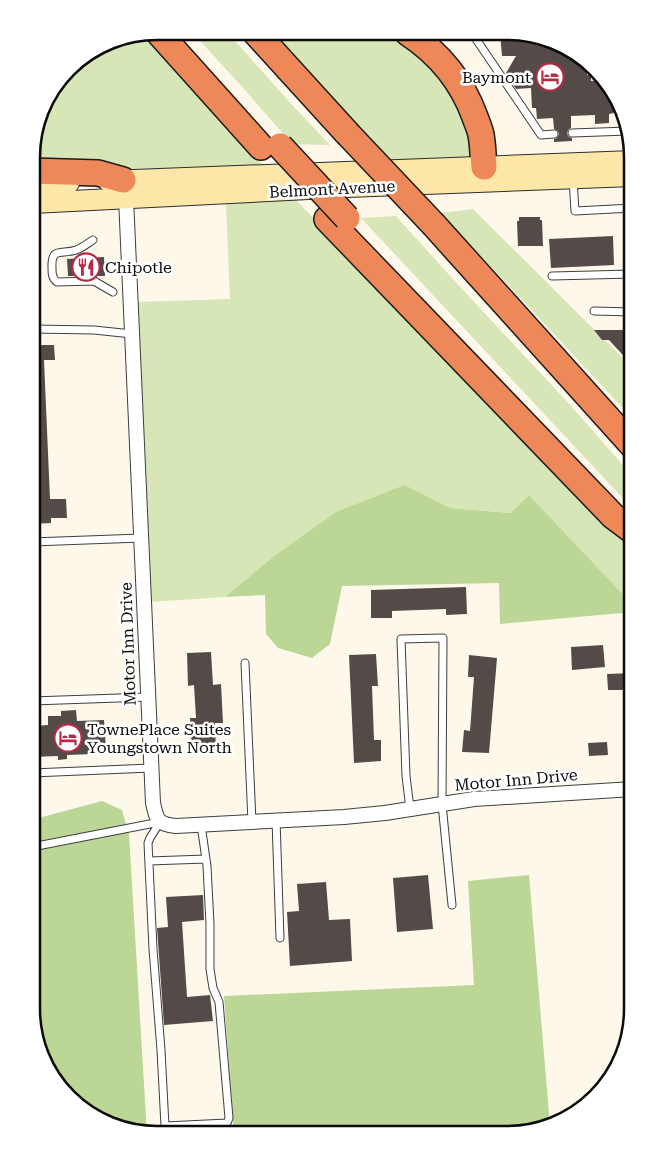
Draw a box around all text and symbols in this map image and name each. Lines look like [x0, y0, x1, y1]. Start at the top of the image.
hotel icon: Baymont [535, 62, 565, 92]
place label: Baymont [462, 68, 531, 87]
street label: Belmont Avenue [268, 176, 396, 202]
restaurant icon: Chipotle [71, 252, 101, 282]
place label: Chipotle [105, 258, 172, 277]
street label: Motor Inn Drive [116, 582, 140, 706]
place label: TownePlace Suites Youngstown North [87, 720, 232, 757]
hotel icon: TownePlace Suites Youngstown North [53, 723, 83, 753]
street label: Motor Inn Drive [454, 765, 579, 795]

